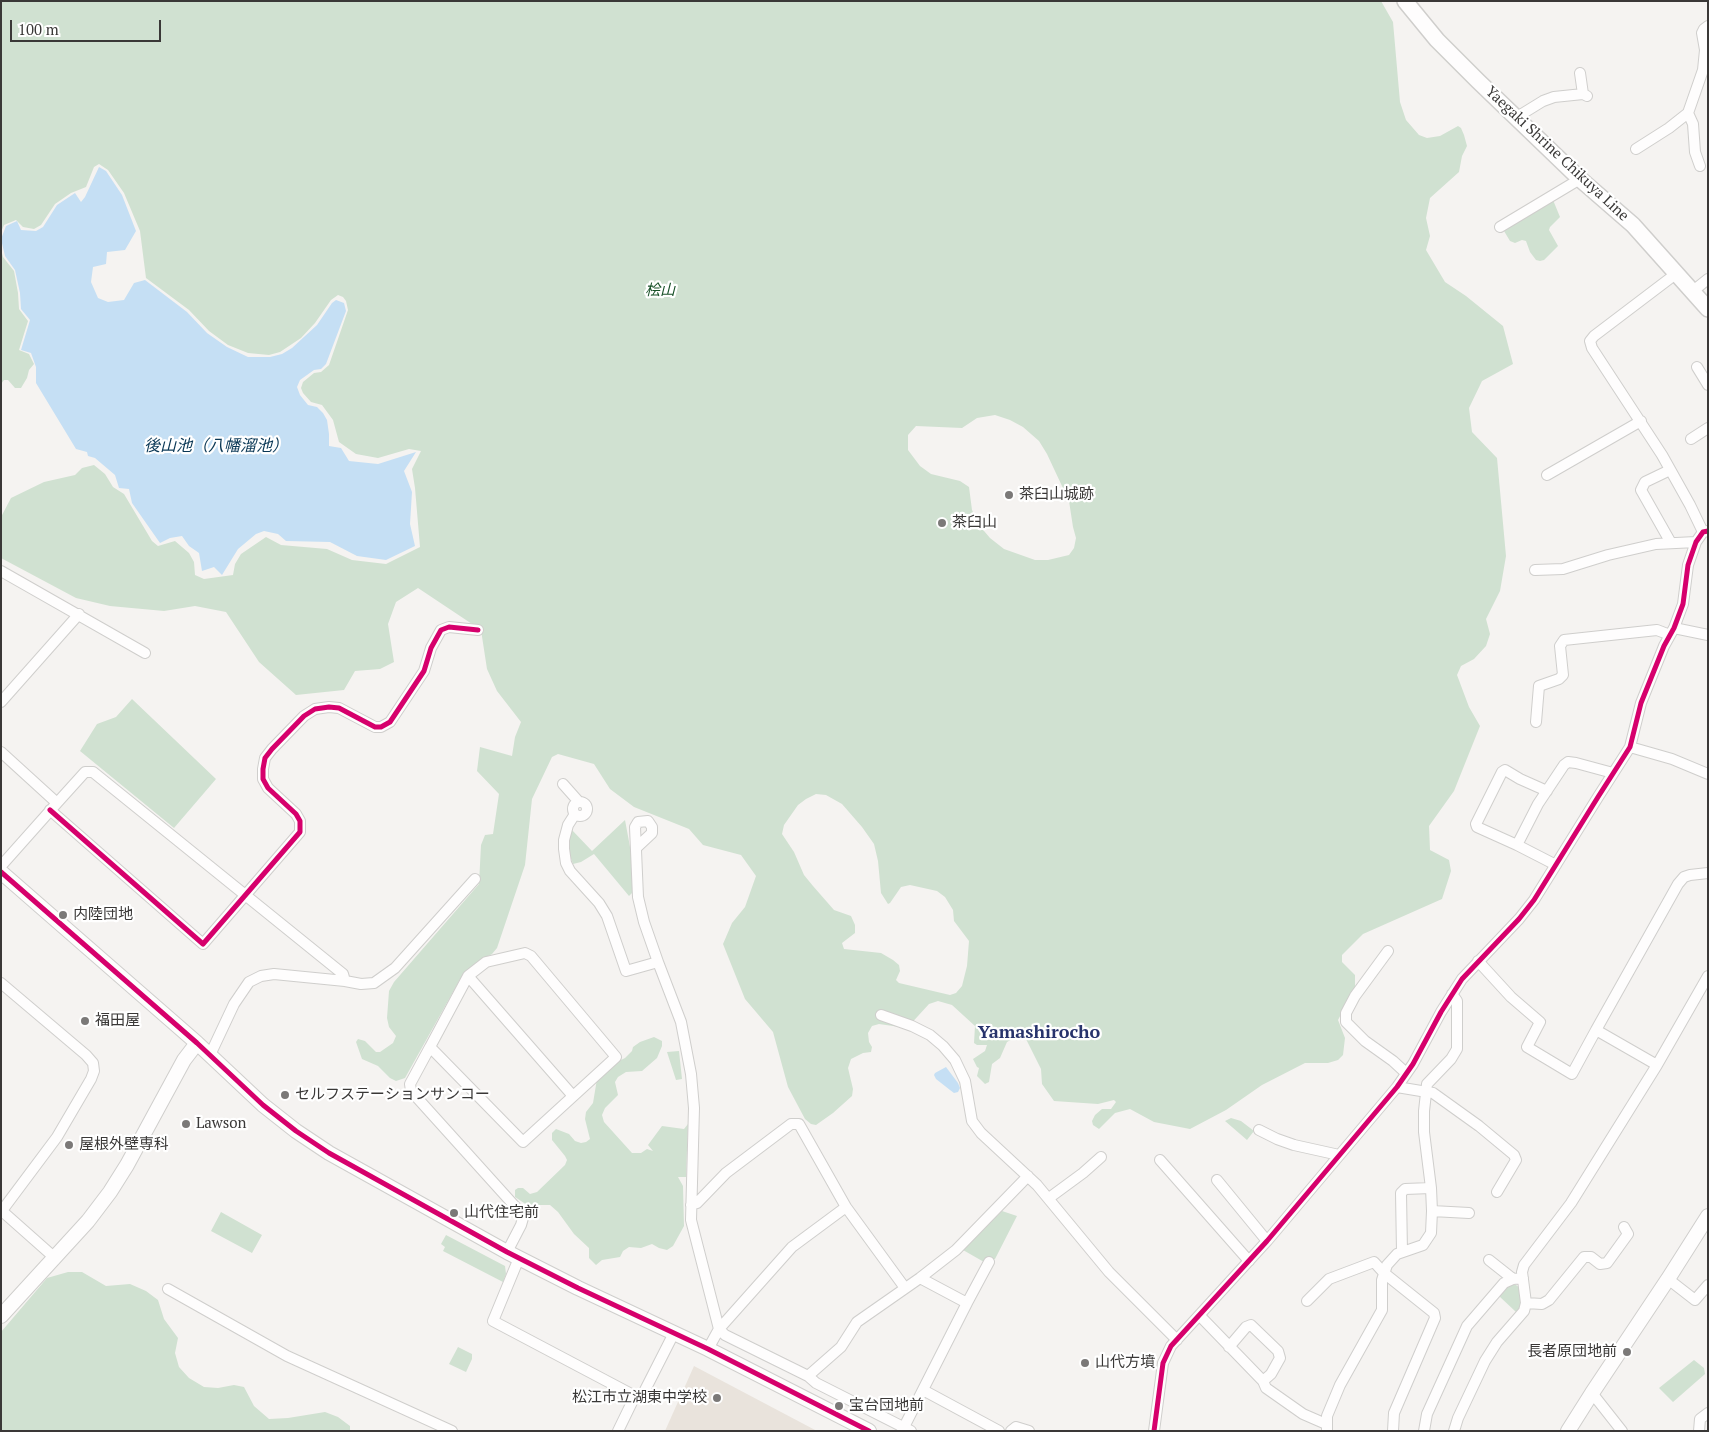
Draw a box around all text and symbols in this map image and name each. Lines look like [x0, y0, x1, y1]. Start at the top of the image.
scale bar [12, 10, 164, 42]
text: 100 m [18, 19, 59, 39]
street label: Yaegaki Shrine Chikuya Line [1482, 83, 1632, 225]
park label: 桧山 [645, 282, 675, 300]
water label: 後山池（八幡溜池） [144, 436, 288, 456]
place label: 茶臼山城跡 [1019, 486, 1094, 504]
marker: 茶臼山城跡 [1003, 489, 1015, 501]
place label: 茶臼山 [952, 514, 997, 532]
marker: 茶臼山 [936, 517, 948, 529]
place label: 内陸団地 [73, 906, 133, 924]
marker: 内陸団地 [57, 909, 69, 921]
place label: 福田屋 [95, 1012, 140, 1030]
marker: 福田屋 [79, 1015, 91, 1027]
district label: Yamashirocho [978, 1022, 1100, 1044]
place label: セルフステーションサンコー [295, 1086, 490, 1104]
marker: セルフステーションサンコー [279, 1089, 291, 1101]
place label: Lawson [196, 1115, 246, 1133]
marker: Lawson [180, 1118, 192, 1130]
place label: 屋根外壁専科 [79, 1136, 169, 1154]
marker: 屋根外壁専科 [63, 1139, 75, 1151]
place label: 山代住宅前 [464, 1204, 539, 1222]
marker: 山代住宅前 [448, 1207, 460, 1219]
place label: 長者原団地前 [1527, 1343, 1617, 1361]
marker: 長者原団地前 [1621, 1346, 1633, 1358]
place label: 山代方墳 [1095, 1354, 1155, 1372]
marker: 山代方墳 [1079, 1357, 1091, 1369]
place label: 松江市立湖東中学校 [572, 1389, 707, 1407]
marker: 松江市立湖東中学校 [711, 1392, 723, 1404]
place label: 宝台団地前 [849, 1397, 924, 1415]
marker: 宝台団地前 [833, 1400, 845, 1412]

